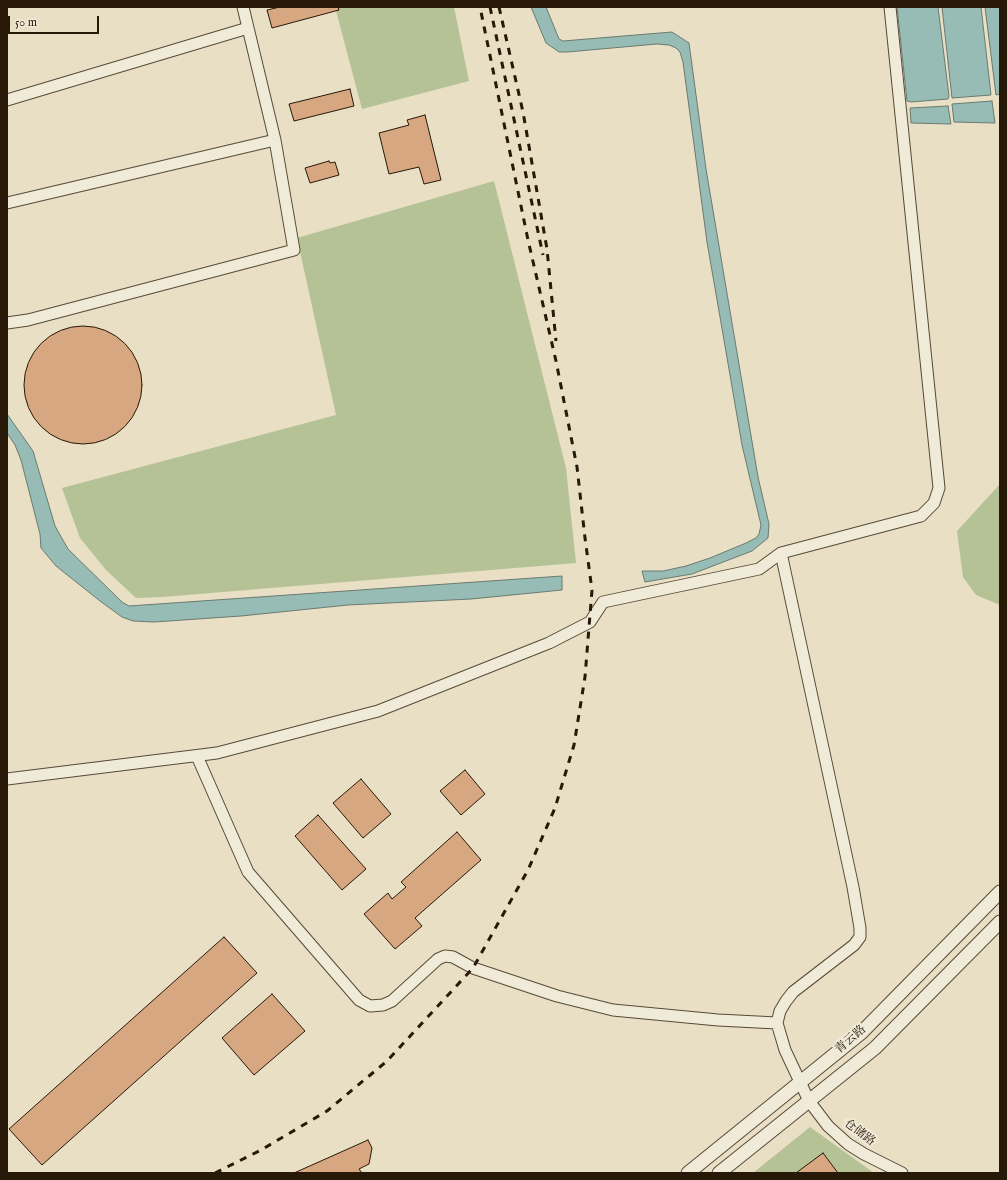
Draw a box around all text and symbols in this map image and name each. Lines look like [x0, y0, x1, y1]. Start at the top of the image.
scale bar [10, 8, 101, 34]
text: 50 m [15, 15, 37, 30]
street label: 青云路 [833, 1023, 869, 1057]
street label: 仓储路 [840, 1116, 878, 1150]

